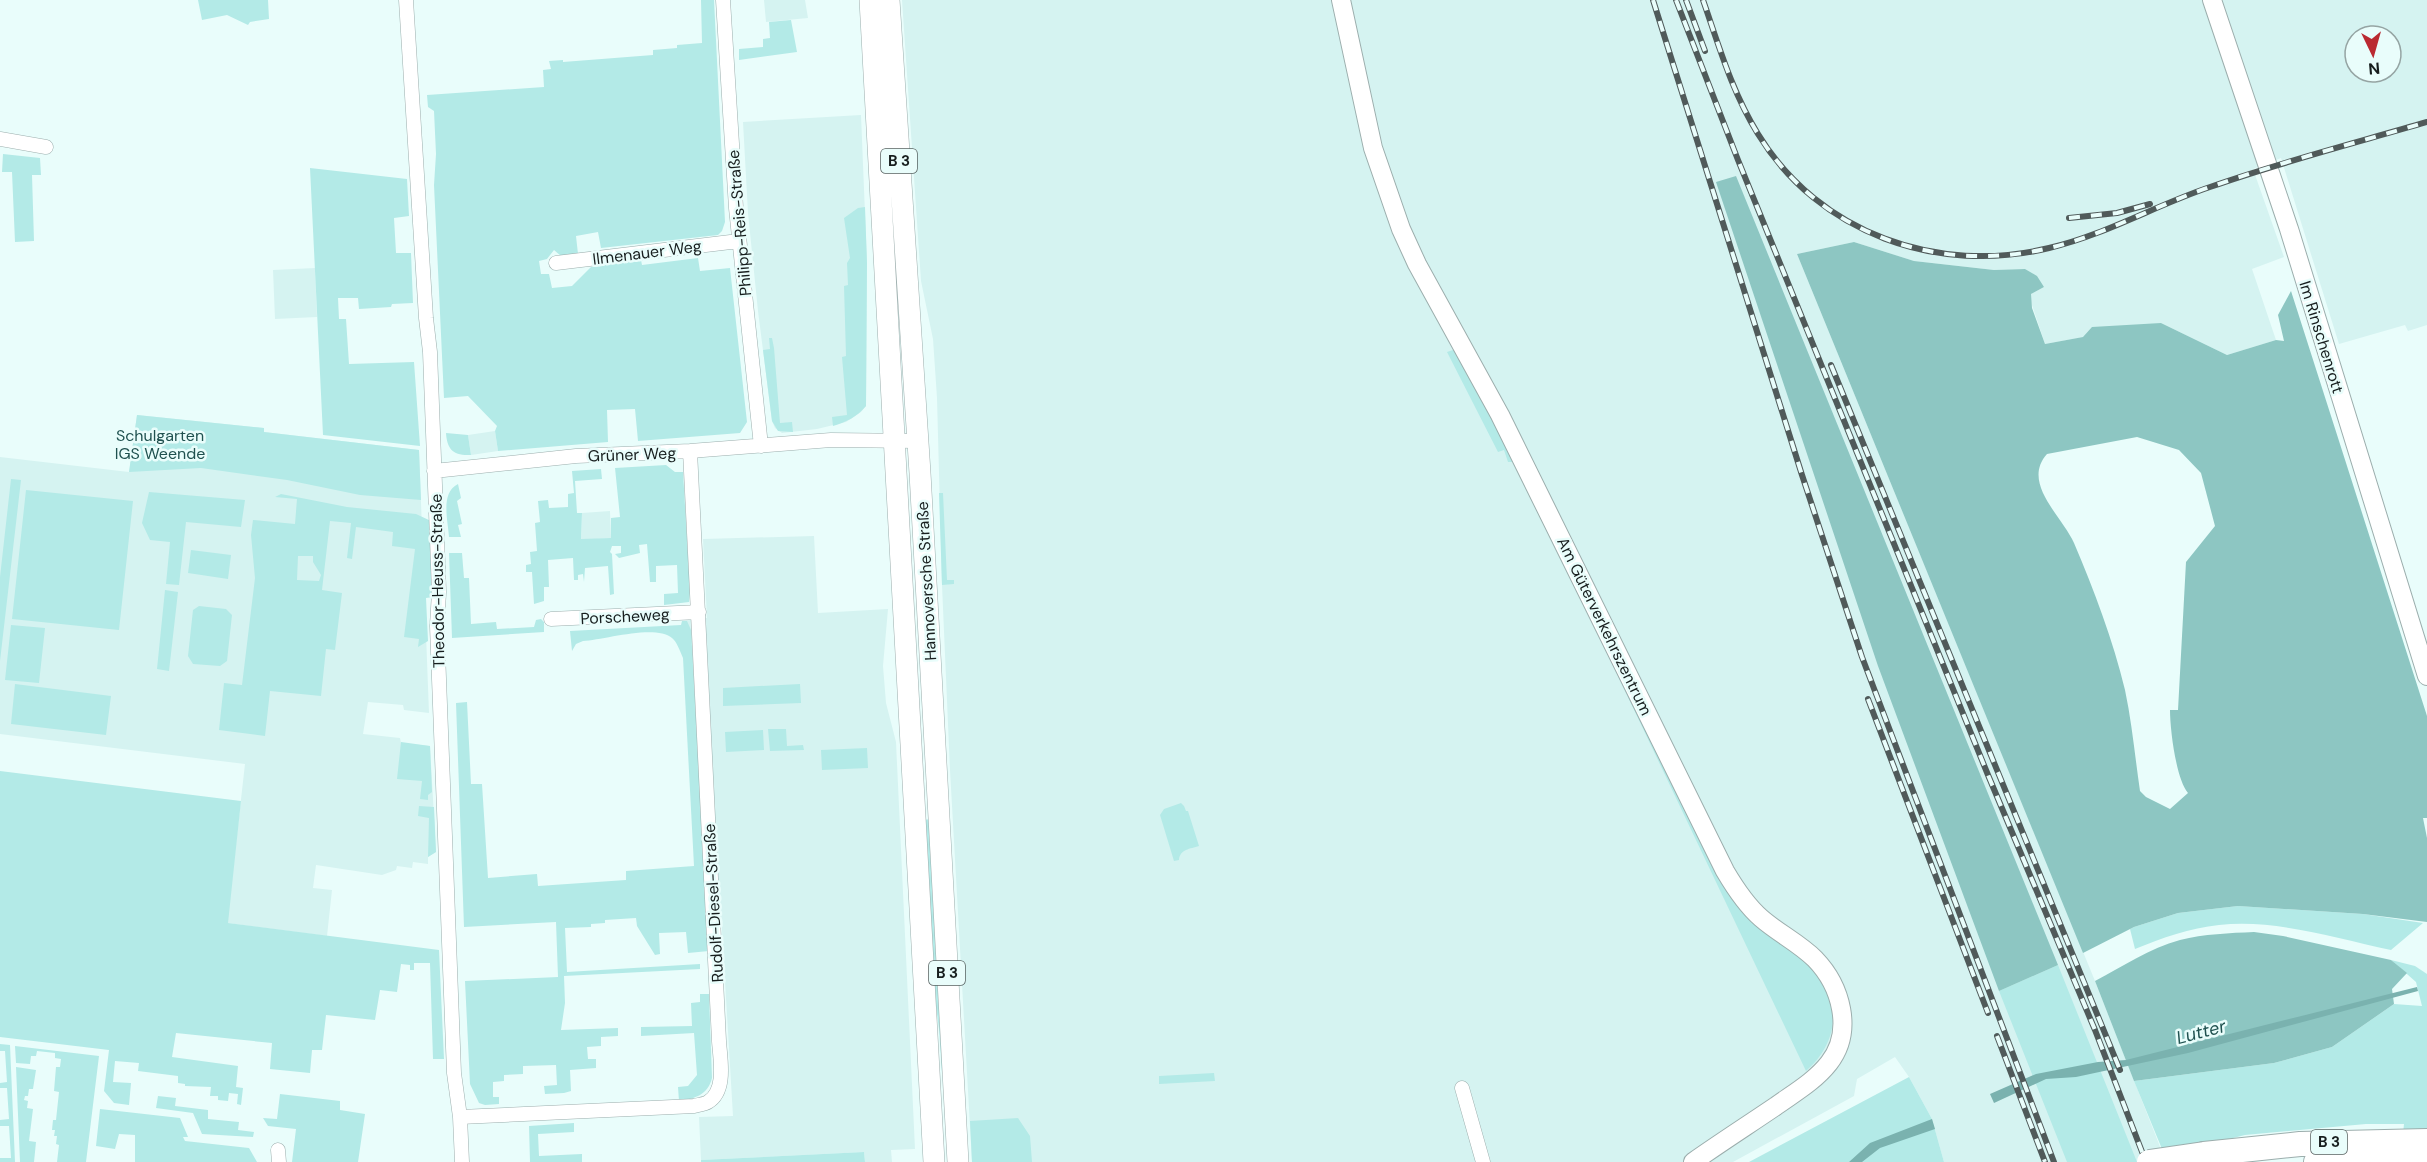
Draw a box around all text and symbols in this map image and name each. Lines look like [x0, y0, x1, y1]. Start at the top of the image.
north arrow [2343, 24, 2403, 84]
text: N [2368, 57, 2381, 79]
street label: Philipp-Reis-Straße [723, 149, 756, 297]
road number: B 3 [881, 149, 917, 173]
street label: Ilmenauer Weg [591, 235, 703, 270]
street label: Im Rinschenrott [2294, 278, 2349, 396]
park label: Schulgarten IGS Weende [115, 425, 205, 464]
street label: Grüner Weg [588, 442, 677, 467]
street label: Theodor-Heuss-Straße [425, 494, 450, 668]
street label: Hannoversche Straße [912, 501, 941, 661]
street label: Am Güterverkehrszentrum [1552, 534, 1657, 719]
street label: Porscheweg [580, 604, 670, 629]
street label: Rudolf-Diesel-Straße [699, 823, 728, 983]
road number: B 3 [929, 961, 965, 985]
water label: Lutter [2174, 1014, 2230, 1050]
road number: B 3 [2311, 1130, 2347, 1154]

